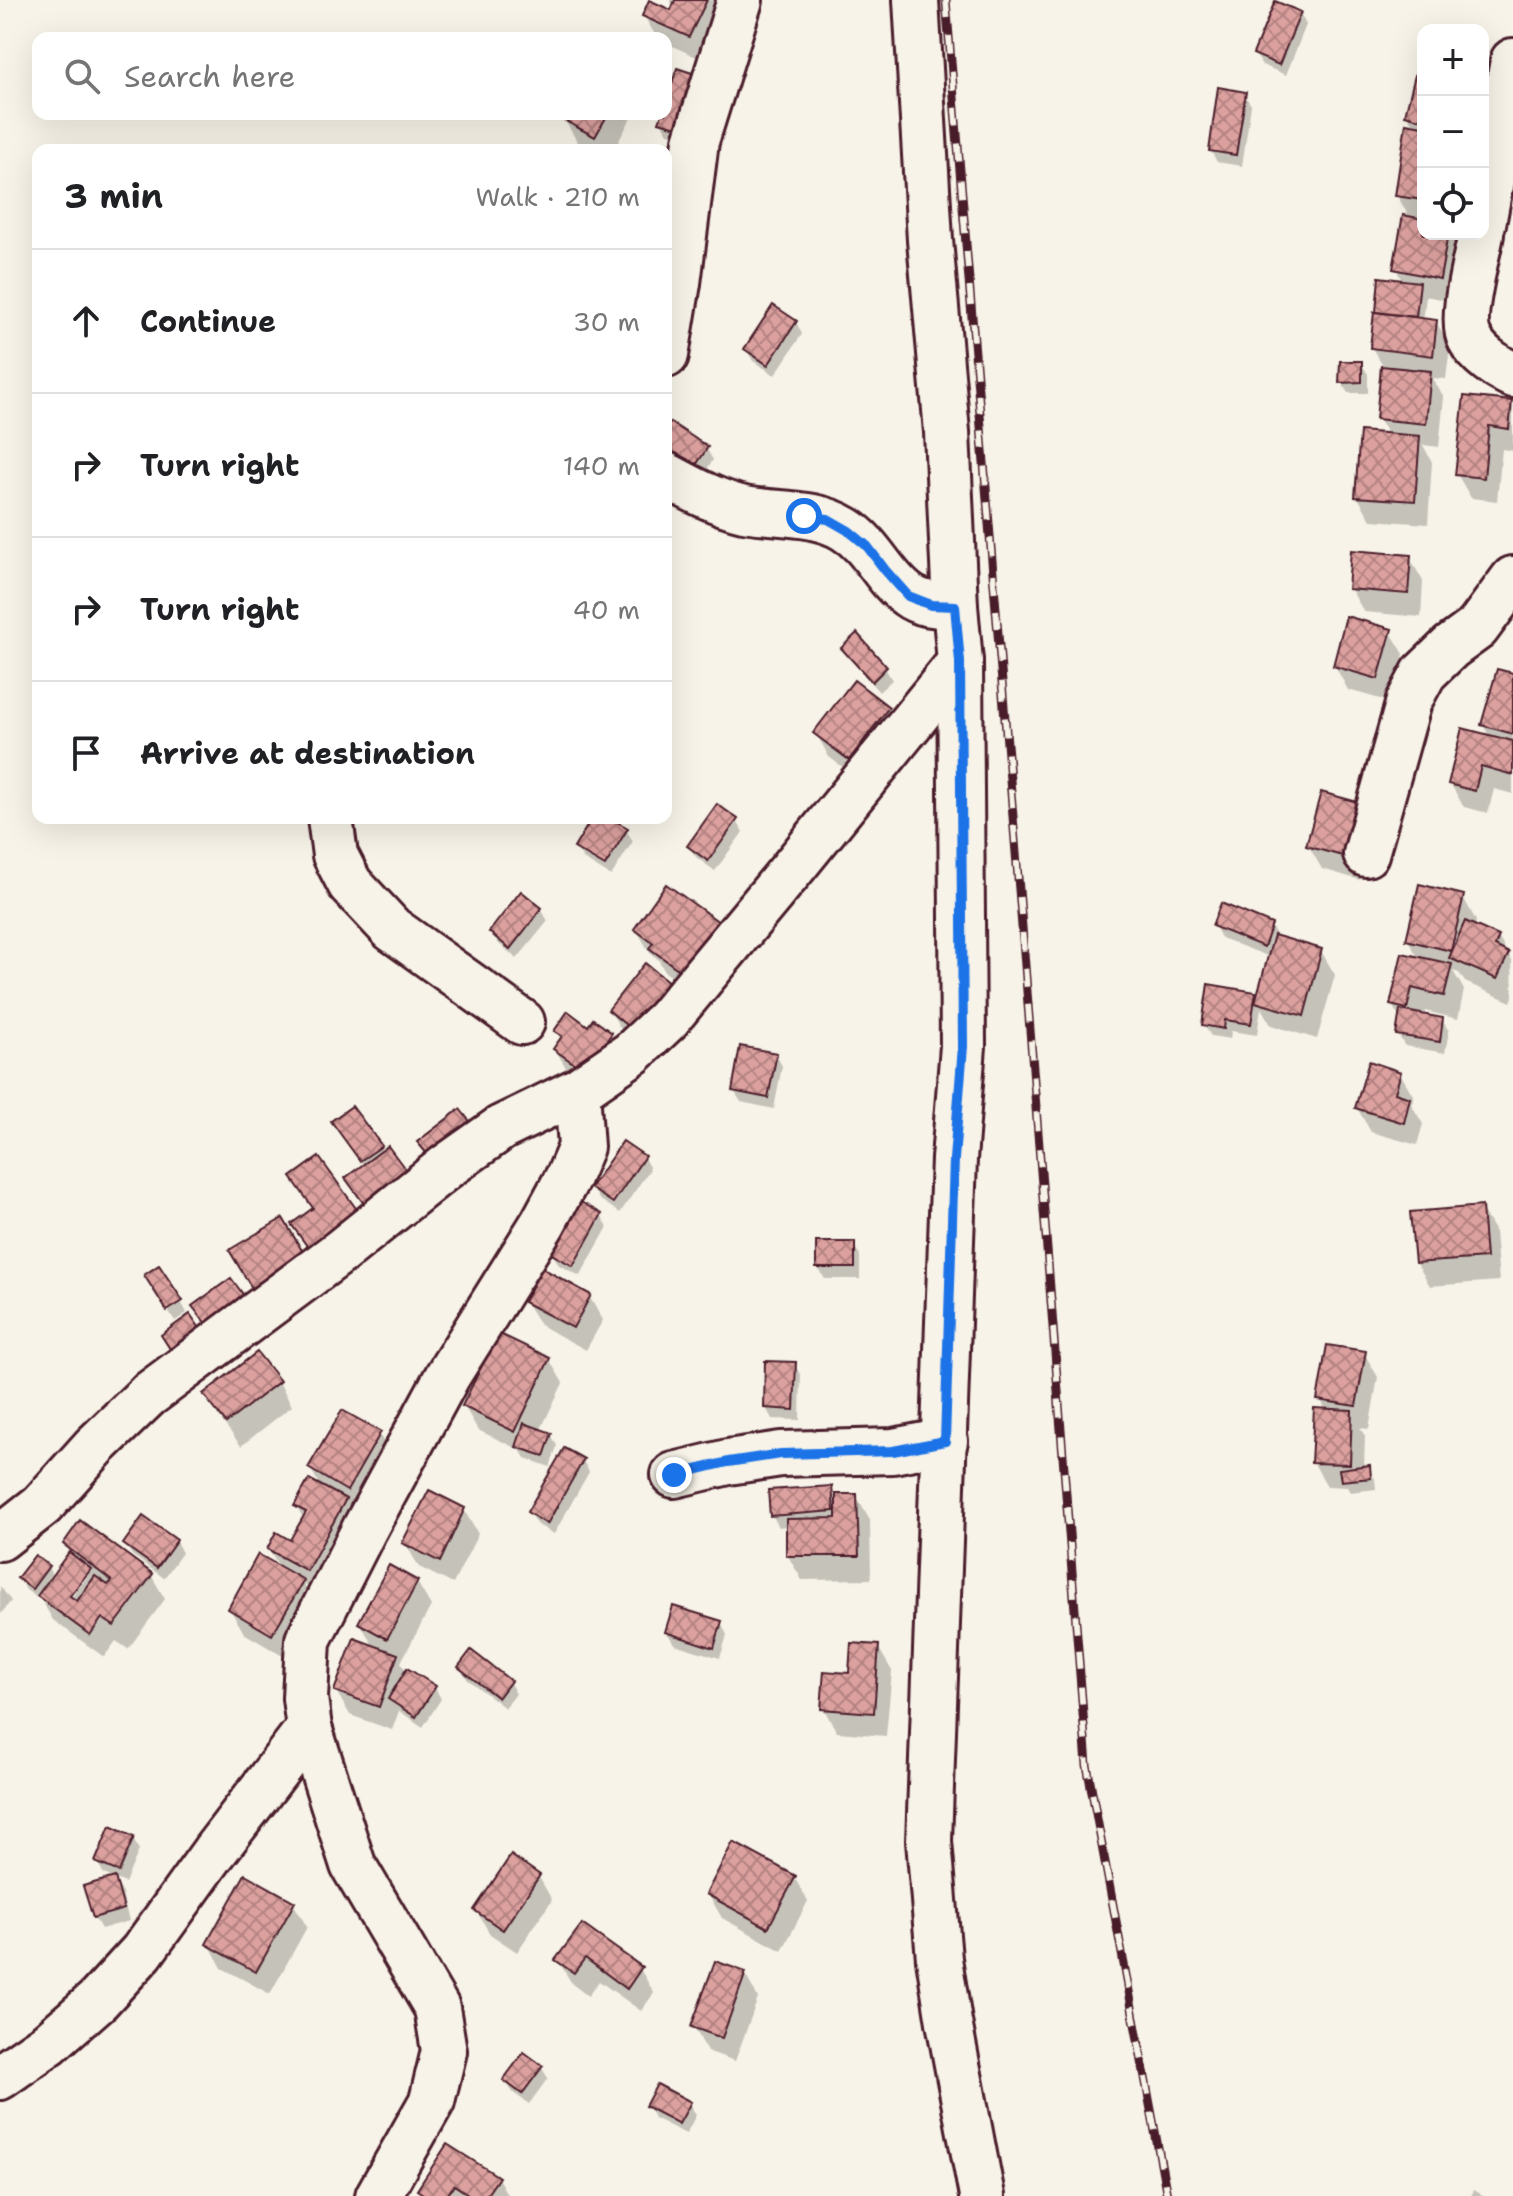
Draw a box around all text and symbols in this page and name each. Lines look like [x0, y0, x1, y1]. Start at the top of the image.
map controls [1417, 24, 1489, 240]
button: + [1417, 24, 1489, 96]
search box [32, 32, 672, 120]
icon: search [60, 54, 104, 98]
text: Search here [124, 56, 295, 97]
button: − [1417, 96, 1489, 168]
button: locate [1417, 168, 1489, 240]
text: 3 min [64, 173, 163, 219]
text: Walk · 210 m [476, 179, 640, 214]
icon: ahead [64, 299, 108, 343]
text: Continue [140, 301, 276, 342]
text: 30 m [573, 304, 640, 339]
icon: right [64, 443, 108, 487]
text: Turn right [140, 445, 299, 486]
text: 140 m [563, 448, 640, 483]
route start [786, 498, 822, 534]
icon: right [64, 587, 108, 631]
text: Turn right [140, 589, 299, 630]
text: 40 m [573, 592, 640, 627]
icon: arrive [64, 731, 108, 775]
text: Arrive at destination [140, 733, 475, 774]
route end [656, 1457, 692, 1493]

